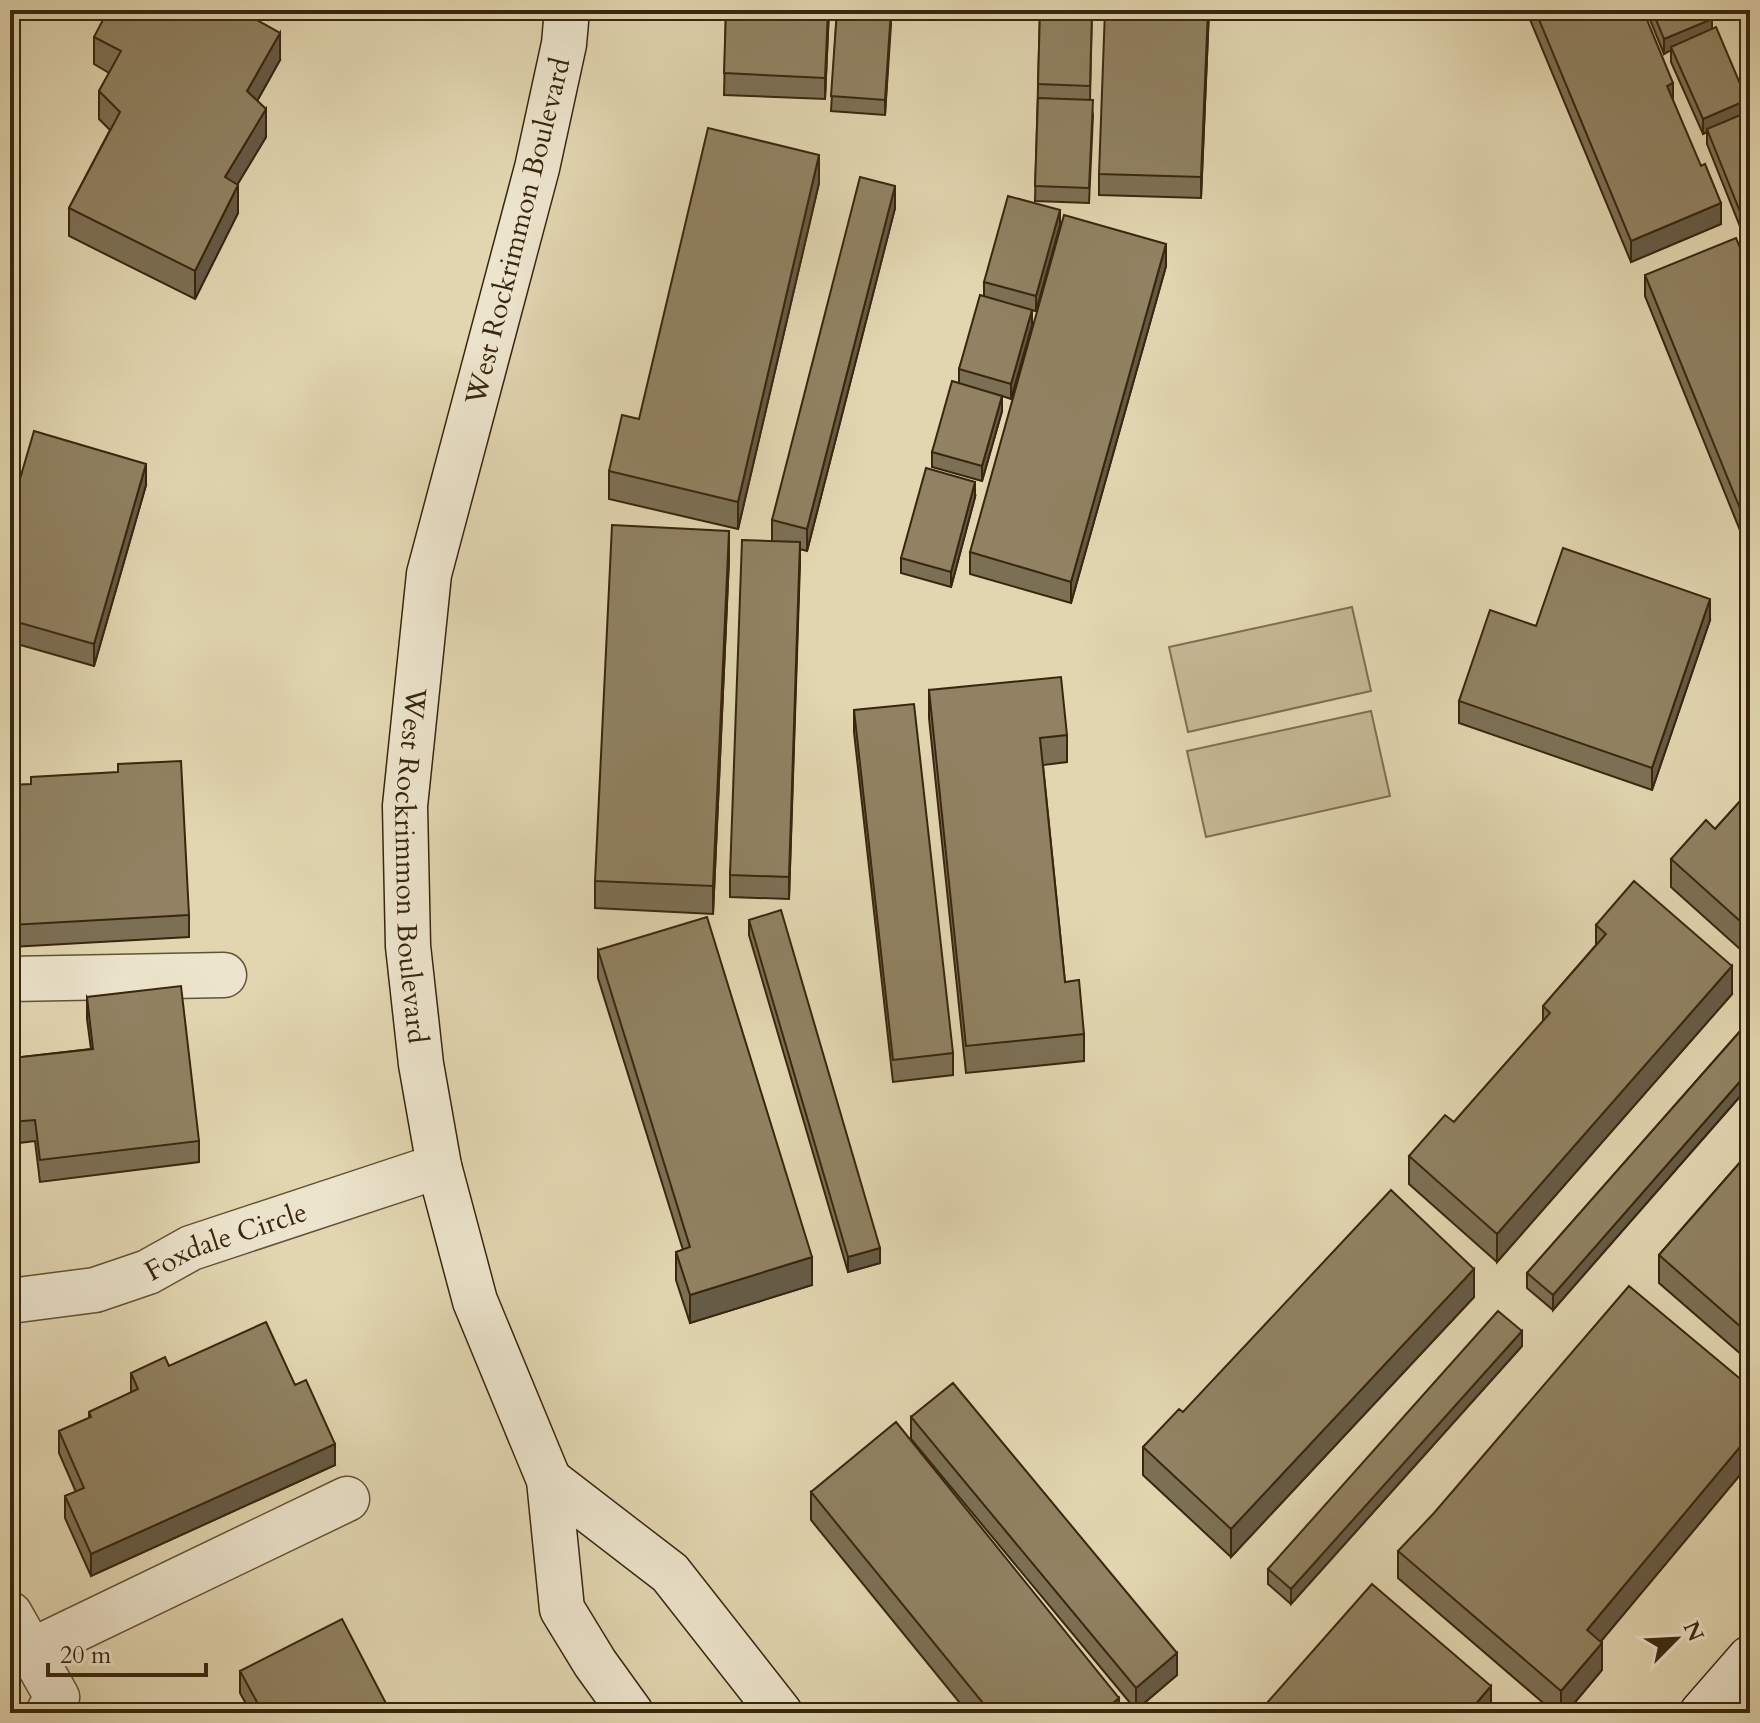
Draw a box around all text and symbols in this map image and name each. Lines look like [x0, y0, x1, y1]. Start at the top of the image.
street label: West Rockrimmon Boulevard [456, 54, 580, 410]
street label: West Rockrimmon Boulevard [385, 685, 437, 1046]
street label: Foxdale Circle [138, 1193, 312, 1290]
north arrow [1636, 1599, 1716, 1679]
text: N [1676, 1616, 1711, 1646]
scale bar [48, 1627, 206, 1677]
text: 20 m [60, 1639, 112, 1672]

